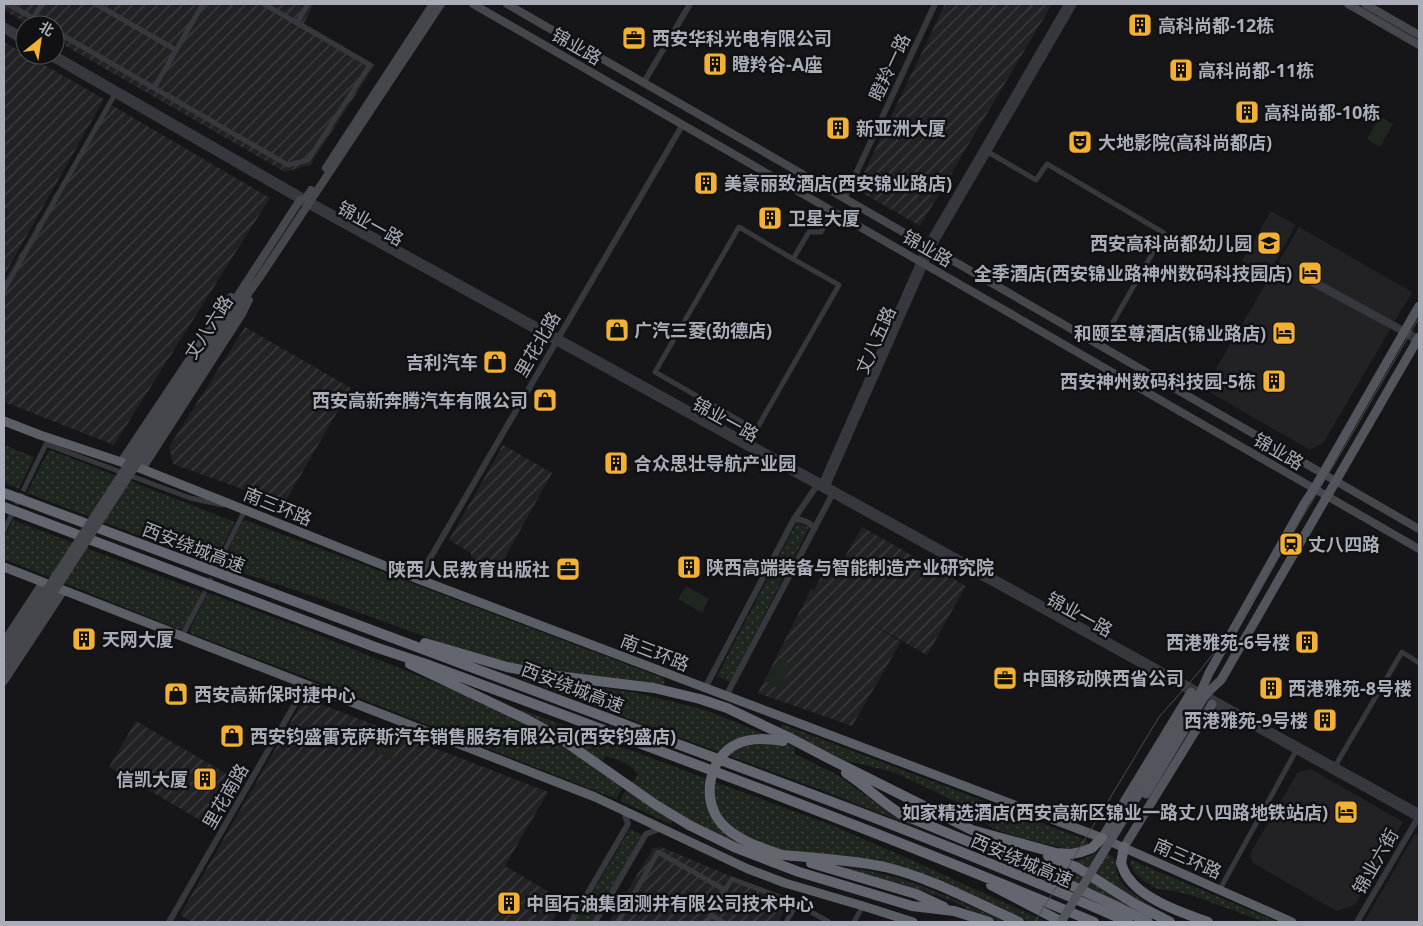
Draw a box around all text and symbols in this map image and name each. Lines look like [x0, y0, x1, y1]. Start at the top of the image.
building icon: 高科尚都-12栋 [1127, 12, 1153, 38]
place label: 高科尚都-12栋 [1158, 13, 1274, 37]
north arrow [15, 15, 65, 65]
text: 北 [36, 17, 58, 40]
street label: 锦业路 [548, 22, 606, 70]
office icon: 西安华科光电有限公司 [621, 25, 647, 51]
place label: 西安华科光电有限公司 [652, 26, 832, 50]
street label: 瞪羚一路 [863, 29, 915, 105]
building icon: 瞪羚谷-A座 [702, 51, 728, 77]
place label: 瞪羚谷-A座 [732, 52, 822, 76]
building icon: 高科尚都-11栋 [1168, 57, 1194, 83]
place label: 高科尚都-11栋 [1198, 58, 1314, 82]
building icon: 高科尚都-10栋 [1234, 99, 1260, 125]
place label: 高科尚都-10栋 [1264, 100, 1380, 124]
building icon: 新亚洲大厦 [825, 115, 851, 141]
place label: 新亚洲大厦 [856, 116, 946, 140]
theatre icon: 大地影院(高科尚都店) [1067, 129, 1093, 155]
place label: 大地影院(高科尚都店) [1098, 130, 1272, 154]
building icon: 美豪丽致酒店(西安锦业路店) [693, 170, 719, 196]
place label: 美豪丽致酒店(西安锦业路店) [724, 171, 952, 195]
street label: 锦业一路 [334, 195, 408, 251]
building icon: 卫星大厦 [757, 205, 783, 231]
place label: 卫星大厦 [788, 206, 860, 230]
street label: 锦业路 [899, 224, 957, 272]
school or university icon: 西安高科尚都幼儿园 [1256, 230, 1282, 256]
place label: 西安高科尚都幼儿园 [1090, 231, 1252, 255]
hotel icon: 全季酒店(西安锦业路神州数码科技园店) [1297, 260, 1323, 286]
place label: 全季酒店(西安锦业路神州数码科技园店) [974, 261, 1292, 285]
street label: 丈八六路 [178, 290, 238, 364]
street label: 丈八五路 [849, 302, 901, 378]
street label: 里花北路 [509, 307, 565, 381]
shop icon: 广汽三菱(劲德店) [604, 317, 630, 343]
place label: 广汽三菱(劲德店) [634, 318, 772, 342]
hotel icon: 和颐至尊酒店(锦业路店) [1271, 320, 1297, 346]
place label: 和颐至尊酒店(锦业路店) [1074, 321, 1266, 345]
shop icon: 吉利汽车 [482, 349, 508, 375]
place label: 吉利汽车 [406, 350, 478, 374]
building icon: 西安神州数码科技园-5栋 [1261, 368, 1287, 394]
place label: 西安神州数码科技园-5栋 [1060, 369, 1256, 393]
shop icon: 西安高新奔腾汽车有限公司 [532, 387, 558, 413]
place label: 西安高新奔腾汽车有限公司 [312, 388, 528, 412]
street label: 锦业一路 [689, 391, 763, 447]
street label: 锦业路 [1250, 427, 1308, 475]
building icon: 合众思壮导航产业园 [603, 450, 629, 476]
place label: 合众思壮导航产业园 [634, 451, 796, 475]
street label: 南三环路 [240, 481, 316, 531]
street label: 西安绕城高速 [139, 516, 249, 578]
station icon: 丈八四路 [1278, 531, 1304, 557]
place label: 丈八四路 [1308, 532, 1380, 556]
building icon: 陕西高端装备与智能制造产业研究院 [676, 554, 702, 580]
place label: 陕西高端装备与智能制造产业研究院 [706, 555, 994, 579]
office icon: 陕西人民教育出版社 [555, 556, 581, 582]
place label: 陕西人民教育出版社 [388, 557, 550, 581]
street label: 锦业一路 [1043, 586, 1117, 642]
building icon: 天网大厦 [71, 626, 97, 652]
place label: 天网大厦 [102, 627, 174, 651]
street label: 南三环路 [617, 628, 693, 676]
building icon: 西港雅苑-6号楼 [1294, 629, 1320, 655]
place label: 西港雅苑-6号楼 [1166, 630, 1290, 654]
street label: 西安绕城高速 [518, 656, 628, 718]
office icon: 中国移动陕西省公司 [992, 665, 1018, 691]
place label: 中国移动陕西省公司 [1022, 666, 1184, 690]
building icon: 西港雅苑-8号楼 [1258, 675, 1284, 701]
place label: 西港雅苑-8号楼 [1288, 676, 1412, 700]
shop icon: 西安高新保时捷中心 [163, 681, 189, 707]
place label: 西安高新保时捷中心 [194, 682, 356, 706]
building icon: 西港雅苑-9号楼 [1312, 707, 1338, 733]
place label: 西港雅苑-9号楼 [1184, 708, 1308, 732]
shop icon: 西安钧盛雷克萨斯汽车销售服务有限公司(西安钧盛店) [219, 723, 245, 749]
place label: 西安钧盛雷克萨斯汽车销售服务有限公司(西安钧盛店) [250, 724, 676, 748]
street label: 里花南路 [197, 759, 253, 833]
building icon: 信凯大厦 [192, 766, 218, 792]
place label: 信凯大厦 [116, 767, 188, 791]
hotel icon: 如家精选酒店(西安高新区锦业一路丈八四路地铁站店) [1333, 799, 1359, 825]
place label: 如家精选酒店(西安高新区锦业一路丈八四路地铁站店) [902, 800, 1328, 824]
street label: 锦业六街 [1347, 824, 1403, 898]
street label: 西安绕城高速 [968, 828, 1076, 892]
street label: 南三环路 [1150, 832, 1226, 884]
building icon: 中国石油集团测井有限公司技术中心 [496, 890, 522, 916]
place label: 中国石油集团测井有限公司技术中心 [526, 891, 814, 915]

